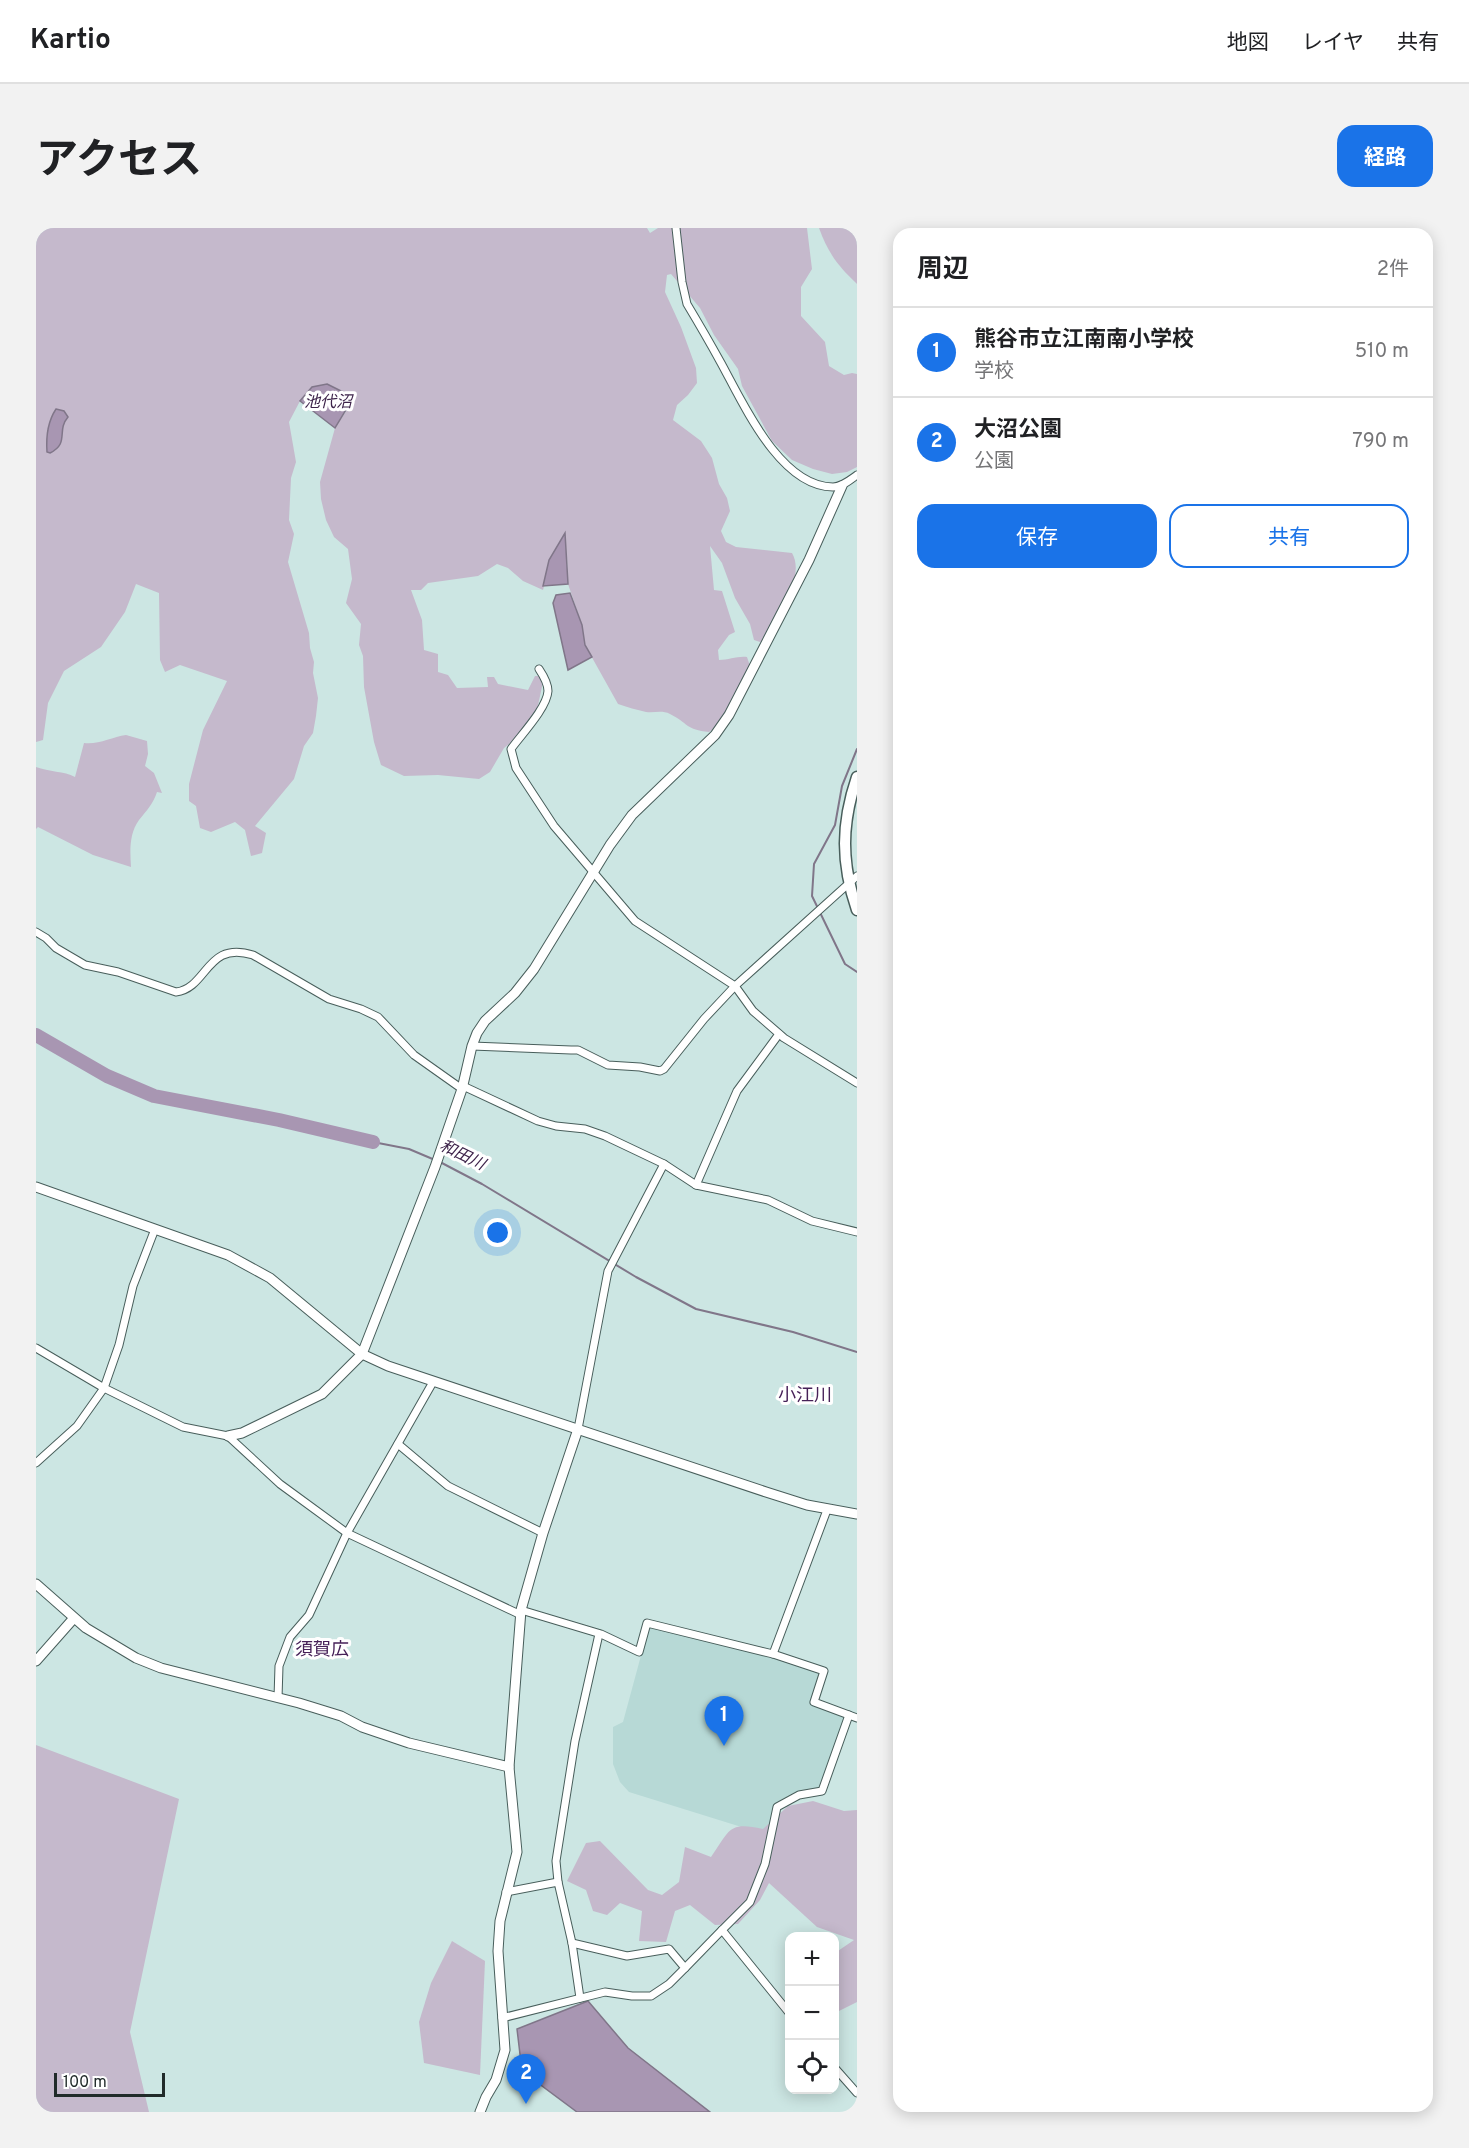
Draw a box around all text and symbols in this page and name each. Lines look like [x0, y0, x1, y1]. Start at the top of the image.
text: Kartio [30, 23, 111, 59]
text: 地図 [1227, 30, 1269, 57]
text: レイヤ [1302, 30, 1364, 57]
text: 共有 [1397, 30, 1439, 57]
button: 経路 [1337, 125, 1433, 187]
text: アクセス [36, 136, 202, 189]
text: 周辺 [917, 254, 969, 287]
text: 2件 [1377, 257, 1409, 283]
text: 熊谷市立江南南小学校 [974, 327, 1194, 354]
text: 1 [933, 339, 941, 365]
text: 510 m [1355, 339, 1409, 365]
text: 学校 [974, 359, 1014, 385]
water label: 池代沼 [304, 393, 354, 413]
text: 大沼公園 [974, 417, 1062, 444]
text: 2 [930, 429, 943, 455]
text: 790 m [1352, 429, 1409, 455]
text: 公園 [974, 449, 1014, 475]
button: 保存 [917, 504, 1157, 568]
button: 共有 [1169, 504, 1409, 568]
water label: 和田川 [436, 1136, 490, 1176]
your location [483, 1218, 512, 1247]
district label: 小江川 [778, 1385, 832, 1408]
district label: 須賀広 [295, 1639, 349, 1662]
pin: 1 [704, 1696, 744, 1746]
map controls [785, 1932, 839, 2094]
button: + [785, 1932, 839, 1986]
button: − [785, 1986, 839, 2040]
button: locate [785, 2040, 839, 2094]
pin: 2 [506, 2054, 546, 2104]
scale bar [54, 2070, 165, 2098]
text: 100 m [63, 2073, 107, 2093]

